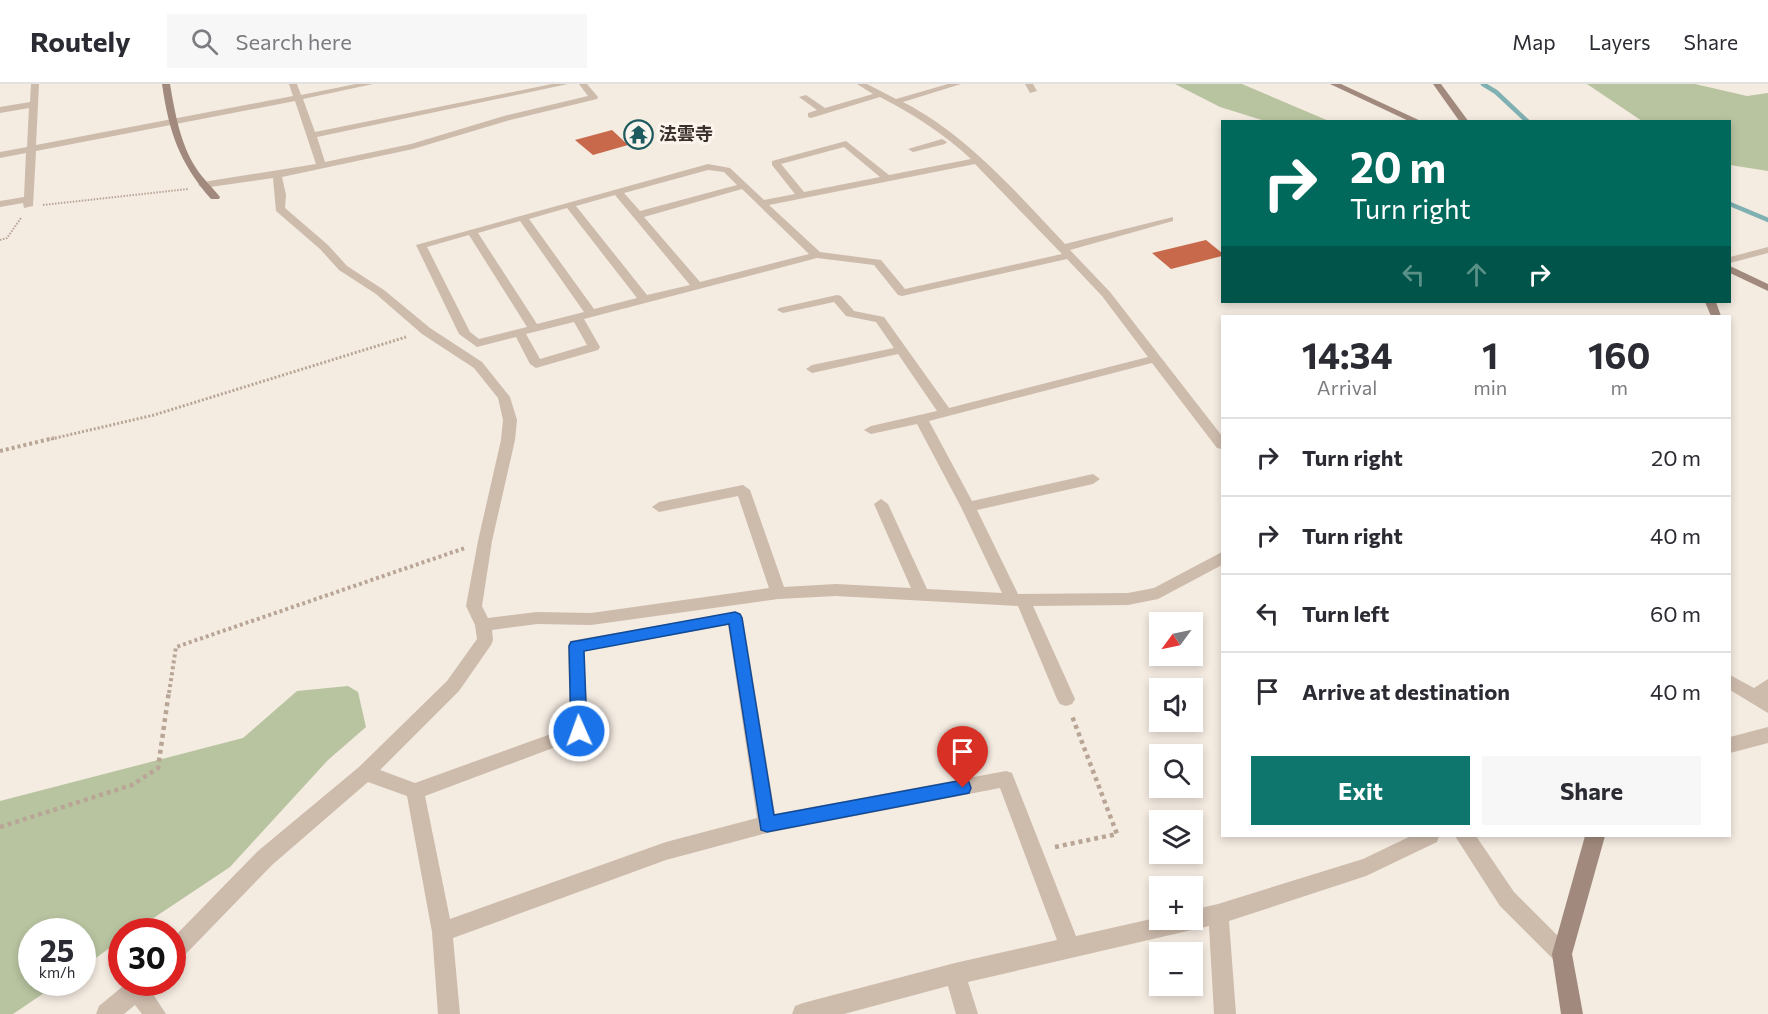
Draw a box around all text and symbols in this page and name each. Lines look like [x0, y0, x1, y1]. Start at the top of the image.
search box [167, 14, 587, 68]
text: Routely [30, 24, 131, 58]
icon: search [188, 25, 221, 58]
text: Search here [236, 28, 352, 55]
text: Map [1512, 29, 1556, 54]
text: Layers [1589, 29, 1651, 54]
text: Share [1684, 29, 1738, 54]
temple icon: 法雲寺 [622, 118, 654, 150]
place label: 法雲寺 [659, 122, 713, 144]
text: 20 m [1350, 140, 1446, 192]
icon: right [1251, 144, 1329, 222]
text: Turn right [1350, 192, 1470, 225]
icon: left [1397, 258, 1430, 291]
icon: ahead [1460, 258, 1493, 291]
icon: right [1523, 258, 1556, 291]
text: 14:34 [1302, 332, 1393, 376]
text: 1 [1482, 332, 1498, 376]
text: 160 [1588, 332, 1650, 376]
text: Arrival [1317, 375, 1377, 399]
text: min [1473, 375, 1507, 399]
text: m [1610, 375, 1628, 399]
icon: right [1251, 441, 1284, 474]
text: Turn right [1302, 444, 1403, 471]
text: 20 m [1651, 444, 1701, 471]
icon: right [1251, 519, 1284, 552]
text: Turn right [1302, 522, 1403, 549]
text: 40 m [1650, 522, 1701, 549]
icon: left [1251, 597, 1284, 630]
text: Turn left [1302, 600, 1389, 627]
text: 60 m [1650, 600, 1701, 627]
north arrow [1149, 612, 1203, 666]
map controls [1149, 612, 1203, 996]
icon: arrive [1251, 675, 1284, 708]
button: sound [1149, 678, 1203, 732]
text: Arrive at destination [1302, 678, 1510, 705]
text: 40 m [1650, 678, 1701, 705]
position arrow [547, 699, 611, 763]
pin [937, 726, 988, 788]
icon: arrive [946, 735, 979, 768]
button: search [1149, 744, 1203, 798]
button: Exit [1251, 756, 1470, 825]
button: Share [1482, 756, 1701, 825]
button: layers [1149, 810, 1203, 864]
button: + [1149, 876, 1203, 930]
speed limit sign: 30 [108, 918, 186, 996]
text: 25 [40, 931, 74, 968]
button: − [1149, 942, 1203, 996]
text: km/h [39, 963, 75, 981]

